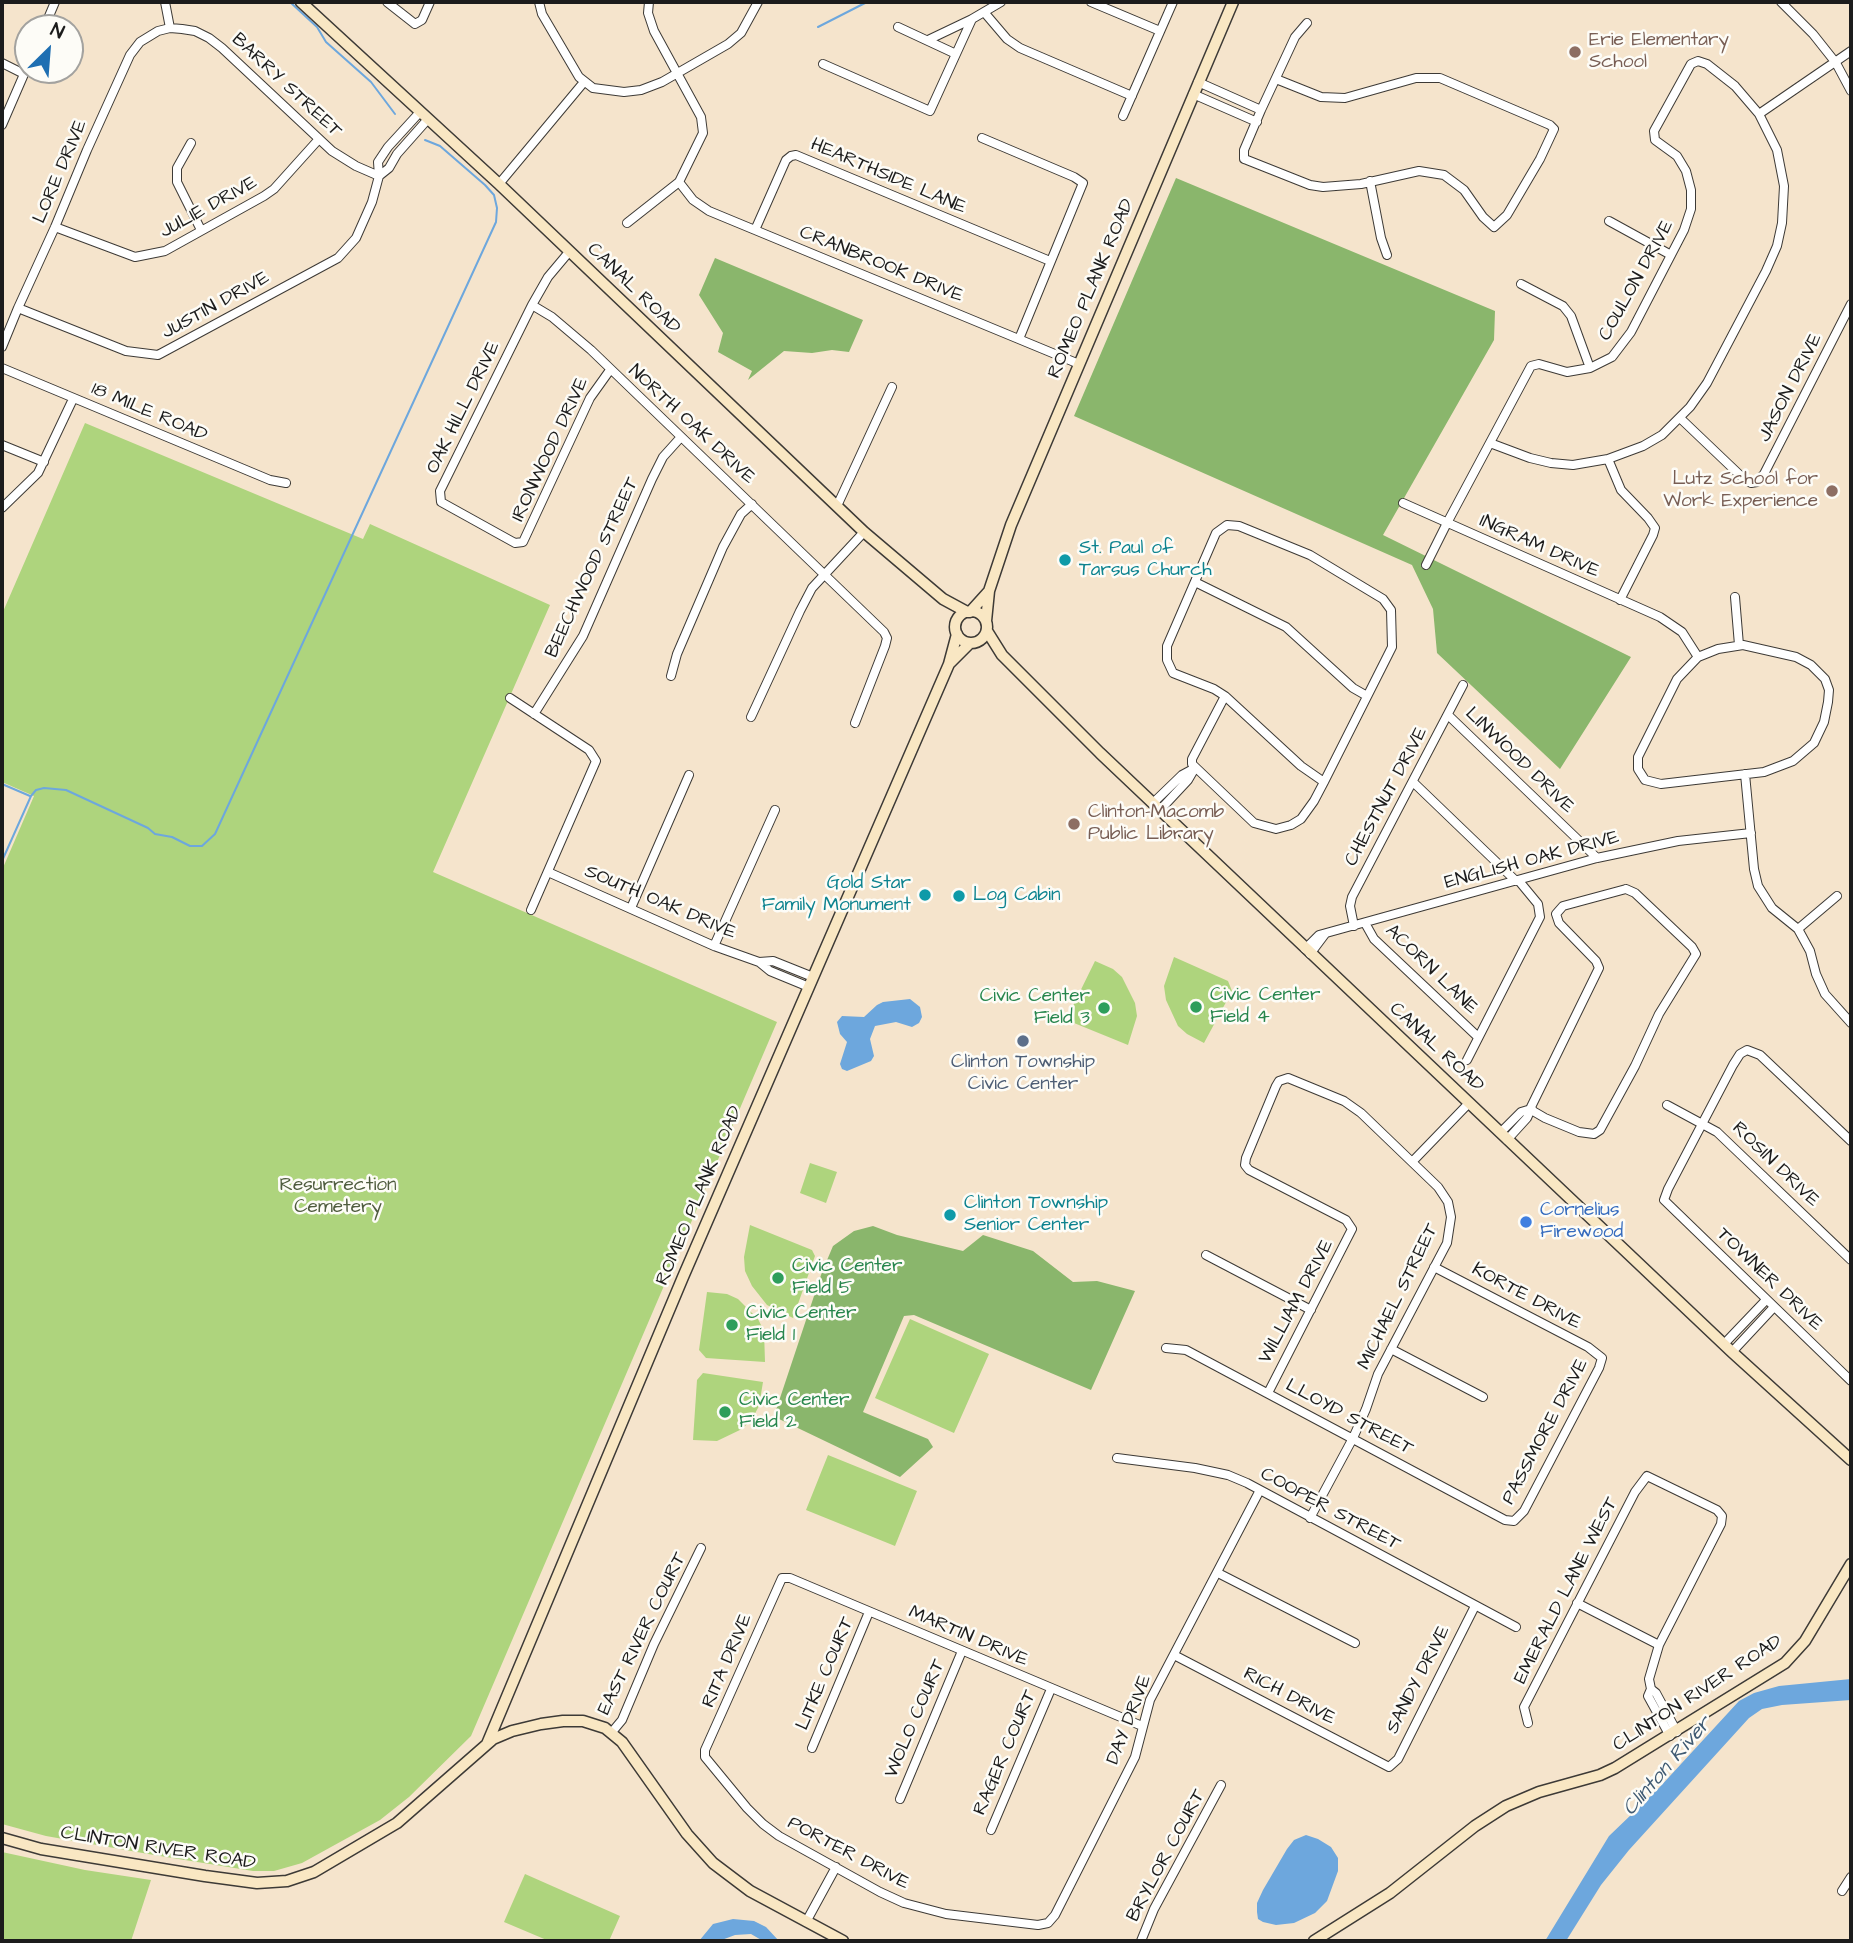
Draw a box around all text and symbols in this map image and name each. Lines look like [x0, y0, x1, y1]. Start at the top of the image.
north arrow [14, 14, 84, 84]
text: N [46, 17, 68, 46]
street label: BARRY STREET [226, 29, 346, 143]
place label: Erie Elementary School [1589, 30, 1729, 74]
marker: Erie Elementary School [1567, 44, 1583, 60]
street label: LORE DRIVE [29, 117, 93, 227]
street label: HEARTHSIDE LANE [807, 134, 969, 220]
street label: JULIE DRIVE [156, 172, 262, 244]
street label: ROMEO PLANK ROAD [1044, 196, 1140, 382]
street label: COULON DRIVE [1595, 217, 1679, 345]
street label: CRANBROOK DRIVE [796, 222, 966, 308]
street label: CANAL ROAD [581, 239, 685, 339]
street label: JUSTIN DRIVE [158, 267, 274, 345]
street label: JASON DRIVE [1754, 330, 1828, 446]
street label: OAK HILL DRIVE [422, 338, 506, 478]
street label: NORTH OAK DRIVE [623, 360, 759, 490]
street label: IRONWOOD DRIVE [508, 374, 594, 526]
street label: 18 MILE ROAD [88, 378, 210, 448]
place label: Lutz School for Work Experience [1663, 469, 1818, 513]
street label: BEECHWOOD STREET [541, 474, 645, 662]
marker: Lutz School for Work Experience [1824, 483, 1840, 499]
street label: INGRAM DRIVE [1475, 510, 1603, 584]
place label: St. Paul of Tarsus Church [1079, 538, 1212, 582]
marker: St. Paul of Tarsus Church [1057, 552, 1073, 568]
street label: LINWOOD DRIVE [1460, 703, 1578, 819]
street label: CHESTNUT DRIVE [1341, 724, 1433, 870]
place label: Clinton-Macomb Public Library [1088, 802, 1224, 846]
marker: Clinton-Macomb Public Library [1066, 816, 1082, 832]
street label: ENGLISH OAK DRIVE [1442, 827, 1622, 895]
street label: SOUTH OAK DRIVE [581, 861, 739, 945]
place label: Gold Star Family Monument [762, 873, 911, 917]
place label: Log Cabin [973, 885, 1060, 907]
marker: Gold Star Family Monument [917, 887, 933, 903]
marker: Log Cabin [951, 888, 967, 904]
street label: ACORN LANE [1380, 920, 1482, 1020]
place label: Civic Center Field 4 [1210, 985, 1320, 1029]
place label: Civic Center Field 3 [980, 986, 1090, 1030]
street label: CANAL ROAD [1384, 998, 1488, 1098]
marker: Civic Center Field 4 [1188, 999, 1204, 1015]
marker: Civic Center Field 3 [1096, 1000, 1112, 1016]
marker: Clinton Township Civic Center [1015, 1033, 1031, 1049]
place label: Clinton Township Civic Center [951, 1052, 1095, 1096]
street label: ROMEO PLANK ROAD [652, 1103, 748, 1289]
street label: ROSIN DRIVE [1727, 1118, 1823, 1212]
park label: Resurrection Cemetery [279, 1175, 397, 1219]
place label: Clinton Township Senior Center [964, 1193, 1108, 1237]
place label: Cornelius Firewood [1540, 1200, 1623, 1244]
marker: Clinton Township Senior Center [942, 1207, 958, 1223]
marker: Cornelius Firewood [1518, 1214, 1534, 1230]
street label: MICHAEL STREET [1354, 1220, 1444, 1374]
street label: TOWNER DRIVE [1711, 1224, 1827, 1336]
street label: WILLIAM DRIVE [1255, 1236, 1339, 1368]
place label: Civic Center Field 5 [792, 1256, 902, 1300]
street label: KORTE DRIVE [1468, 1259, 1584, 1335]
marker: Civic Center Field 5 [770, 1270, 786, 1286]
place label: Civic Center Field 1 [746, 1303, 856, 1347]
marker: Civic Center Field 1 [724, 1317, 740, 1333]
street label: PASSMORE DRIVE [1498, 1355, 1594, 1509]
street label: LLOYD STREET [1281, 1375, 1417, 1461]
place label: Civic Center Field 2 [739, 1390, 849, 1434]
marker: Civic Center Field 2 [717, 1404, 733, 1420]
street label: COOPER STREET [1256, 1463, 1404, 1557]
street label: EMERALD LANE WEST [1510, 1494, 1624, 1688]
street label: EAST RIVER COURT [594, 1549, 692, 1719]
street label: MARTIN DRIVE [905, 1602, 1031, 1672]
street label: RITA DRIVE [698, 1611, 758, 1711]
street label: LITKE COURT [792, 1614, 860, 1734]
street label: SANDY DRIVE [1382, 1622, 1456, 1738]
street label: CLINTON RIVER ROAD [1609, 1631, 1787, 1757]
street label: WOLO COURT [881, 1656, 951, 1782]
street label: RICH DRIVE [1239, 1663, 1339, 1731]
street label: DAY DRIVE [1102, 1672, 1158, 1768]
street label: RAGER COURT [969, 1687, 1043, 1819]
water label: Clinton River [1618, 1712, 1718, 1822]
street label: BRYLOR COURT [1123, 1786, 1211, 1926]
street label: PORTER DRIVE [783, 1812, 913, 1896]
street label: CLINTON RIVER ROAD [59, 1822, 257, 1876]

